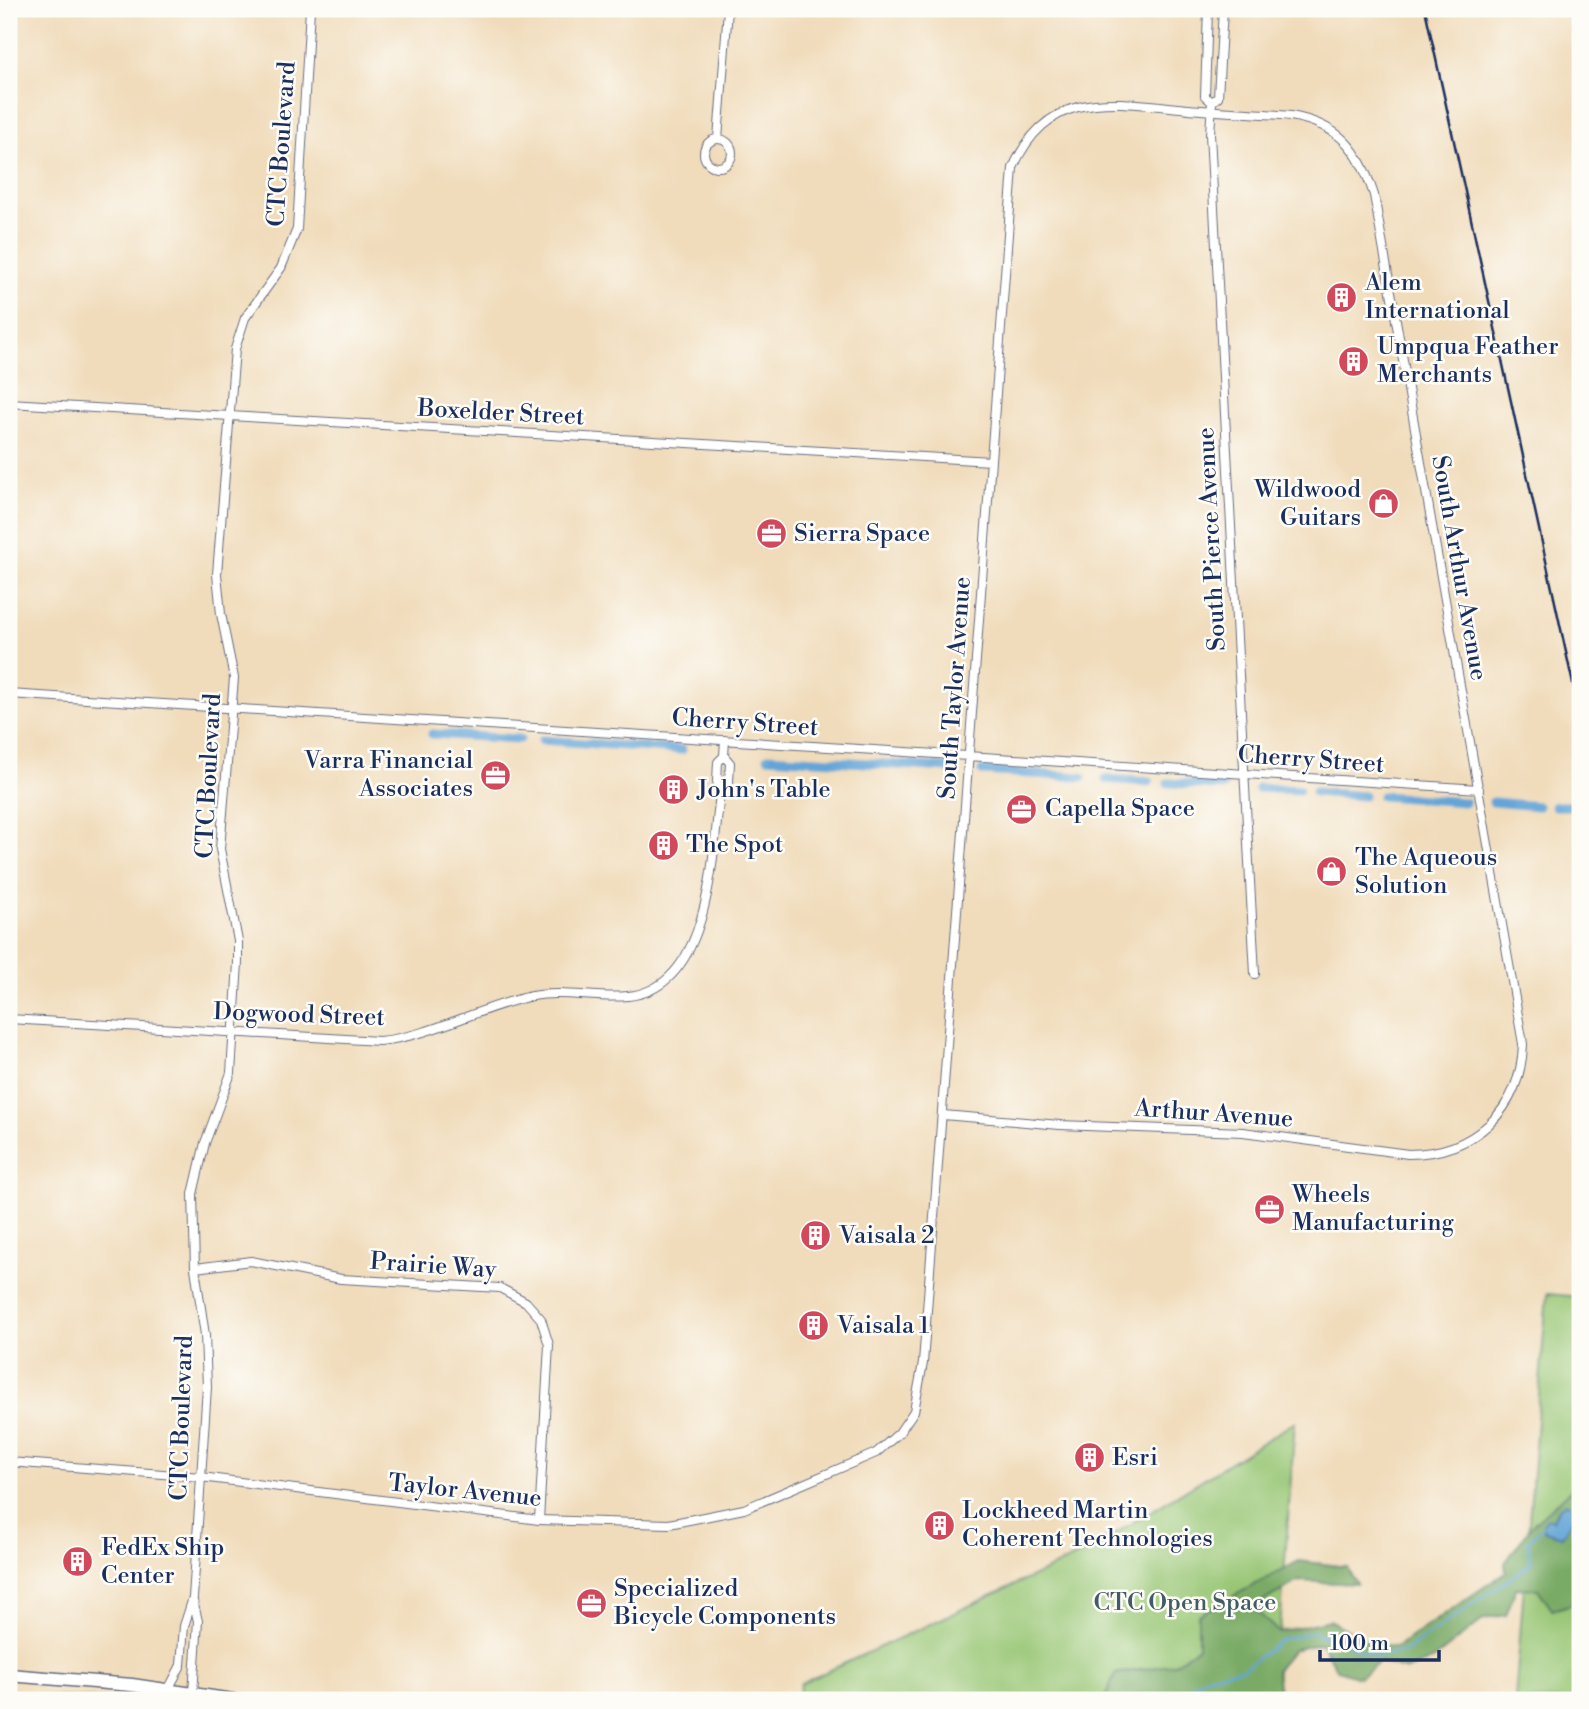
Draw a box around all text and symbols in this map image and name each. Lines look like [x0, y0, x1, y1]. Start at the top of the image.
street label: CTC Boulevard [261, 60, 303, 228]
place label: Alem International [1364, 268, 1509, 326]
building icon: Alem International [1325, 280, 1359, 314]
place label: Umpqua Feather Merchants [1377, 332, 1559, 390]
building icon: Umpqua Feather Merchants [1337, 344, 1371, 378]
street label: Boxelder Street [416, 394, 586, 432]
street label: South Pierce Avenue [1191, 426, 1233, 652]
street label: South Arthur Avenue [1424, 453, 1494, 683]
place label: Wildwood Guitars [1253, 475, 1361, 533]
shop icon: Wildwood Guitars [1367, 487, 1401, 521]
office icon: Sierra Space [754, 517, 788, 551]
place label: Sierra Space [794, 519, 930, 549]
street label: South Taylor Avenue [932, 576, 978, 800]
street label: CTC Boulevard [190, 692, 228, 860]
street label: Cherry Street [671, 703, 820, 743]
street label: Cherry Street [1237, 740, 1386, 780]
place label: Varra Financial Associates [303, 746, 473, 804]
office icon: Varra Financial Associates [479, 758, 513, 792]
building icon: John's Table [657, 773, 691, 807]
place label: John's Table [696, 775, 831, 805]
office icon: Capella Space [1005, 792, 1039, 826]
place label: Capella Space [1045, 794, 1195, 824]
building icon: The Spot [646, 828, 680, 862]
place label: The Spot [686, 830, 784, 860]
place label: The Aqueous Solution [1355, 843, 1497, 901]
shop icon: The Aqueous Solution [1315, 855, 1349, 889]
street label: Dogwood Street [213, 997, 386, 1033]
street label: Arthur Avenue [1133, 1093, 1294, 1134]
place label: Wheels Manufacturing [1291, 1180, 1455, 1238]
office icon: Wheels Manufacturing [1252, 1192, 1286, 1226]
building icon: Vaisala 2 [799, 1219, 833, 1253]
place label: Vaisala 2 [838, 1221, 935, 1251]
street label: Prairie Way [369, 1247, 497, 1285]
building icon: Vaisala 1 [797, 1309, 831, 1343]
place label: Vaisala 1 [836, 1311, 930, 1341]
street label: CTC Boulevard [164, 1334, 200, 1501]
building icon: Esri [1072, 1441, 1106, 1475]
place label: Esri [1112, 1443, 1158, 1473]
street label: Taylor Avenue [387, 1468, 543, 1514]
place label: Lockheed Martin Coherent Technologies [962, 1496, 1213, 1554]
building icon: Lockheed Martin Coherent Technologies [922, 1508, 956, 1542]
place label: FedEx Ship Center [101, 1533, 224, 1591]
building icon: FedEx Ship Center [61, 1545, 95, 1579]
place label: Specialized Bicycle Components [613, 1574, 836, 1632]
office icon: Specialized Bicycle Components [574, 1586, 608, 1620]
park label: CTC Open Space [1094, 1588, 1276, 1618]
scale bar [1320, 1618, 1438, 1662]
text: 100 m [1330, 1631, 1389, 1657]

